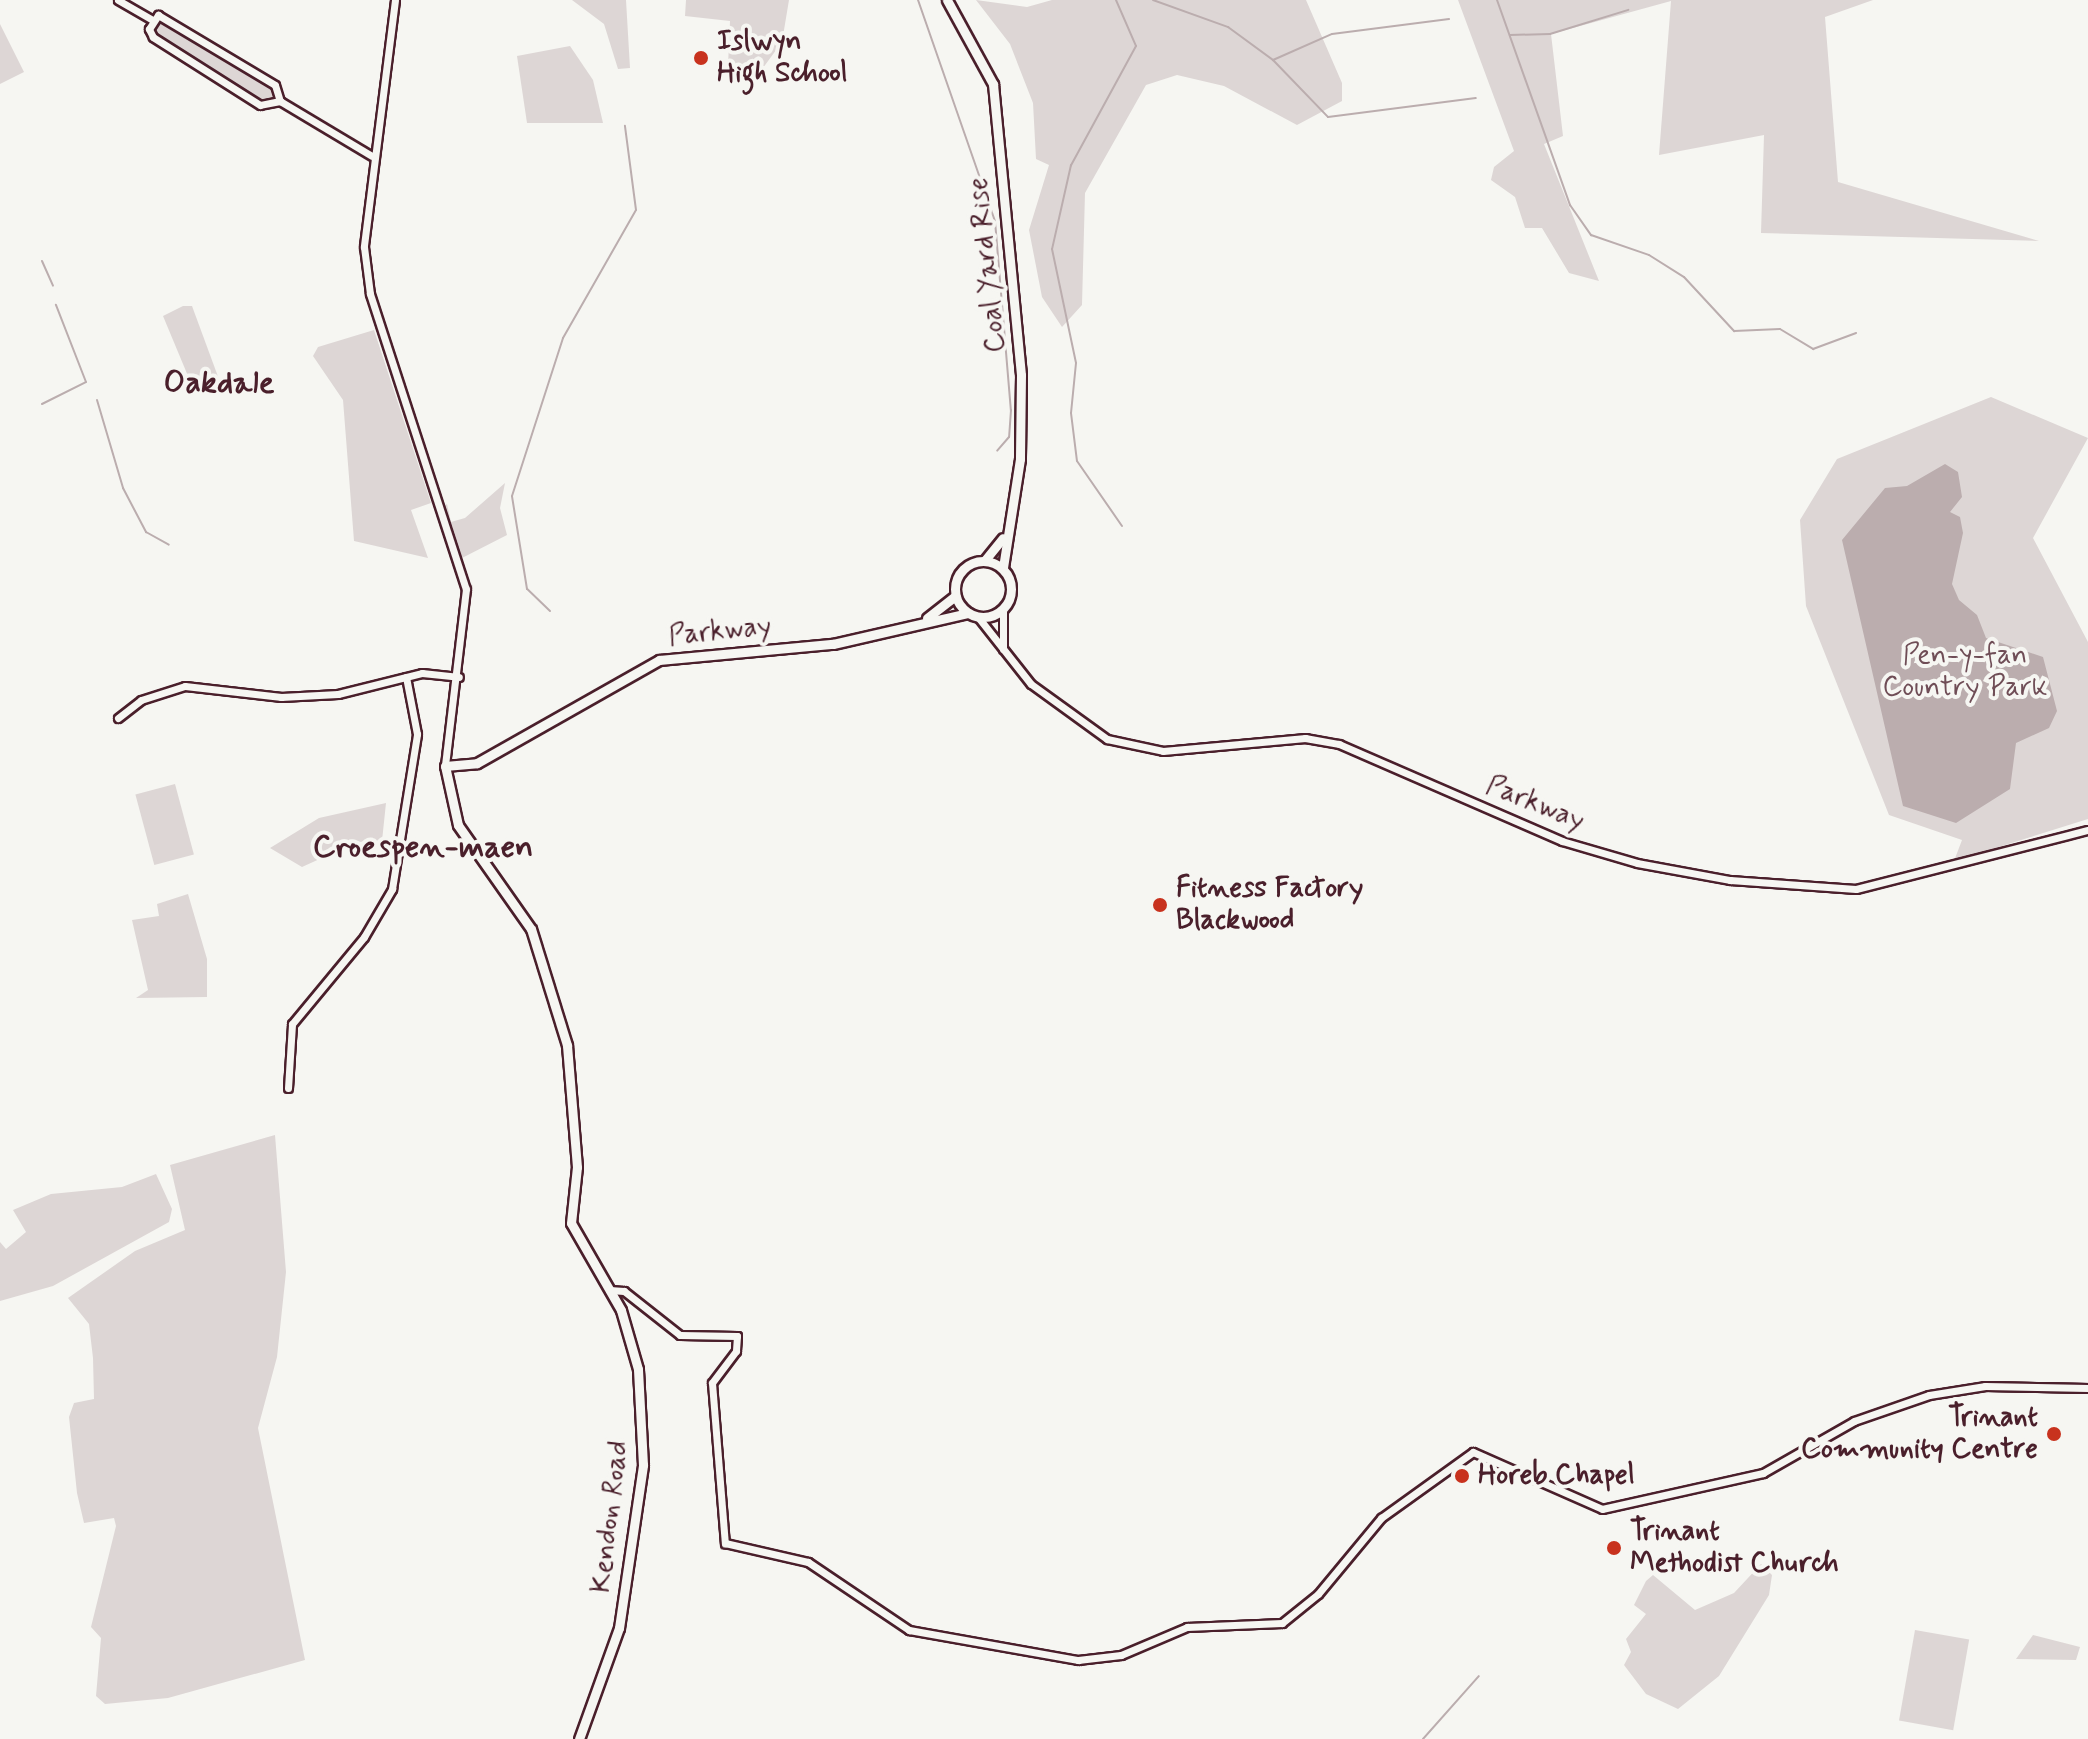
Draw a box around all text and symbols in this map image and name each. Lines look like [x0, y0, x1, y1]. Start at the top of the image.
place label: Islwyn High School [717, 25, 847, 91]
marker: Islwyn High School [692, 49, 710, 67]
street label: Coal Yard Rise [962, 177, 1014, 353]
district label: Oakdale [164, 364, 274, 402]
street label: Parkway [667, 610, 773, 654]
park label: Pen-y-fan Country Park [1885, 639, 2045, 705]
street label: Parkway [1481, 769, 1589, 839]
district label: Croespen-maen [313, 828, 533, 866]
place label: Fitness Factory Blackwood [1176, 872, 1361, 938]
marker: Fitness Factory Blackwood [1151, 896, 1169, 914]
place label: Trinant Community Centre [1801, 1401, 2038, 1467]
marker: Trinant Community Centre [2045, 1425, 2063, 1443]
street label: Kendon Road [585, 1439, 637, 1595]
place label: Horeb Chapel [1478, 1459, 1635, 1493]
marker: Horeb Chapel [1453, 1467, 1471, 1485]
place label: Trinant Methodist Church [1630, 1515, 1839, 1581]
marker: Trinant Methodist Church [1605, 1539, 1623, 1557]

